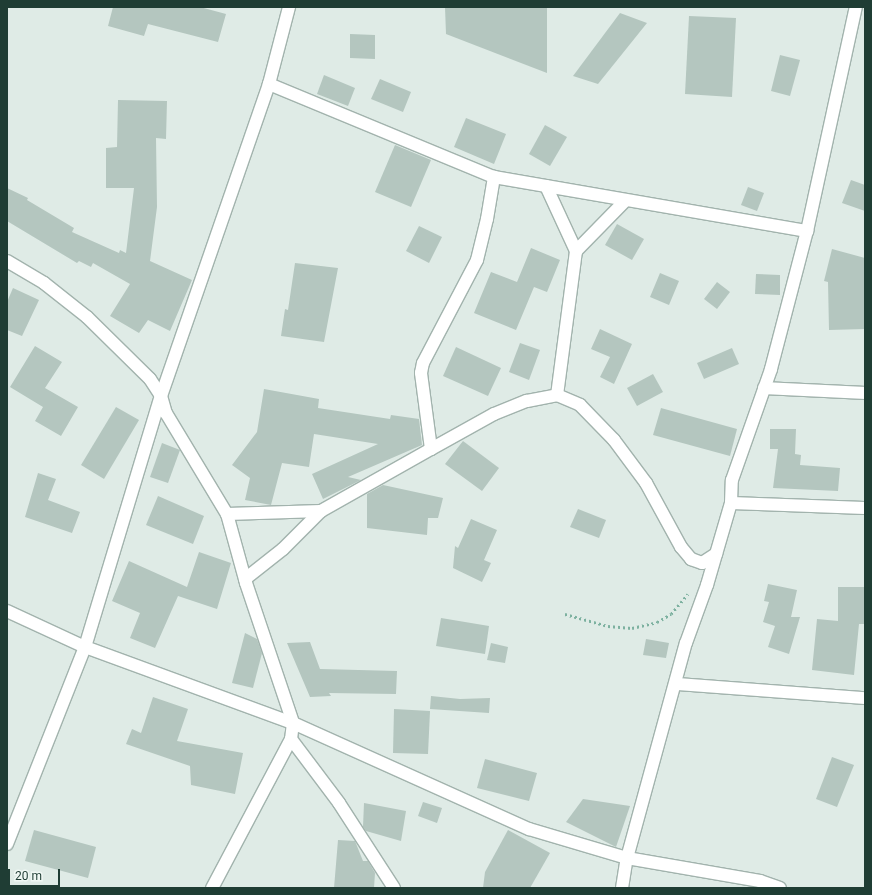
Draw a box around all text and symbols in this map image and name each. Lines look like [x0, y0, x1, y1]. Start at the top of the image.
scale bar [10, 861, 62, 887]
text: 20 m [15, 869, 42, 883]

